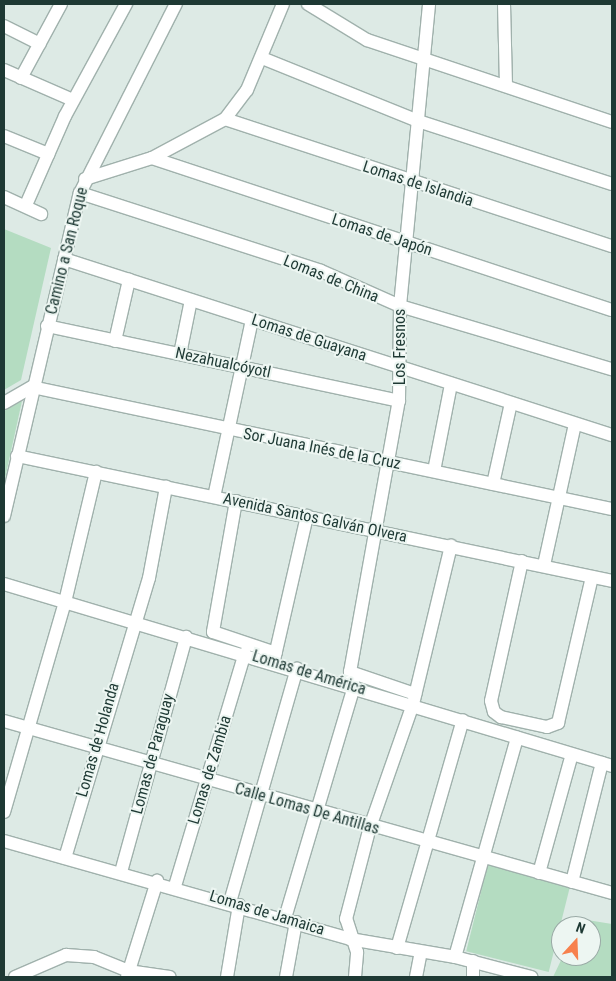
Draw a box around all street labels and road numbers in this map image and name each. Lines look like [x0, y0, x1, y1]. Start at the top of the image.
street label: Lomas de Islandia [360, 157, 476, 211]
street label: Camino a San Roque [42, 185, 92, 317]
street label: Lomas de Japón [329, 210, 435, 260]
street label: Lomas de China [280, 251, 382, 307]
street label: Los Fresnos [390, 309, 410, 385]
street label: Lomas de Guayana [249, 310, 369, 366]
street label: Nezahualcóyotl [173, 344, 273, 382]
street label: Sor Juana Inés de la Cruz [242, 424, 402, 474]
street label: Avenida Santos Galván Olvera [221, 489, 409, 547]
street label: Lomas de América [250, 647, 368, 699]
street label: Lomas de Holanda [72, 681, 124, 799]
street label: Lomas de Paraguay [128, 692, 178, 816]
street label: Lomas de Zambia [184, 713, 236, 827]
street label: Calle Lomas De Antillas [232, 779, 382, 839]
street label: Lomas de Jamaica [207, 886, 327, 940]

